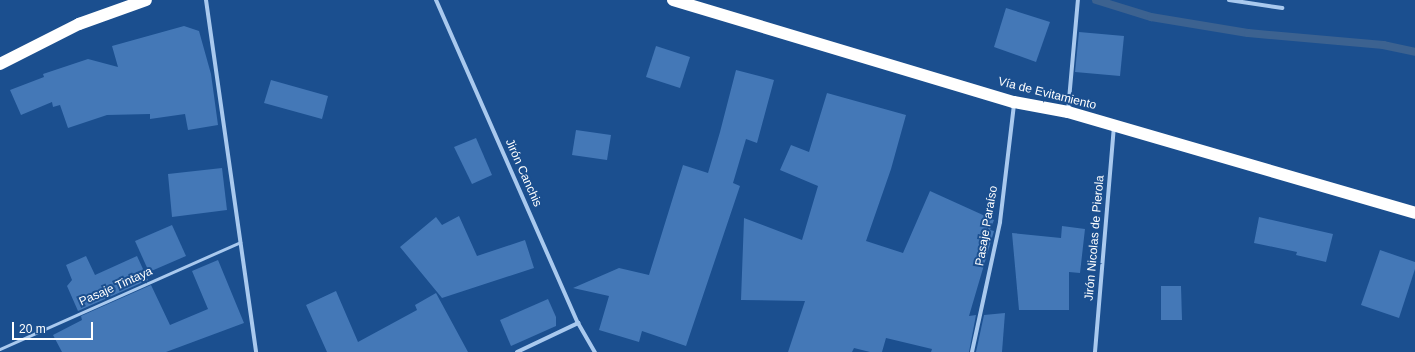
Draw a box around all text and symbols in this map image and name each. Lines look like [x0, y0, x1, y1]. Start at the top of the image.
street label: Vía de Evitamiento [996, 75, 1098, 113]
street label: Jirón Canchis [502, 137, 544, 209]
street label: Jirón Nicolas de Pierola [1082, 175, 1108, 301]
street label: Pasaje Paraíso [973, 185, 1001, 267]
street label: Pasaje Tintaya [77, 264, 155, 310]
scale bar [14, 314, 95, 340]
text: 20 m [19, 322, 46, 336]

